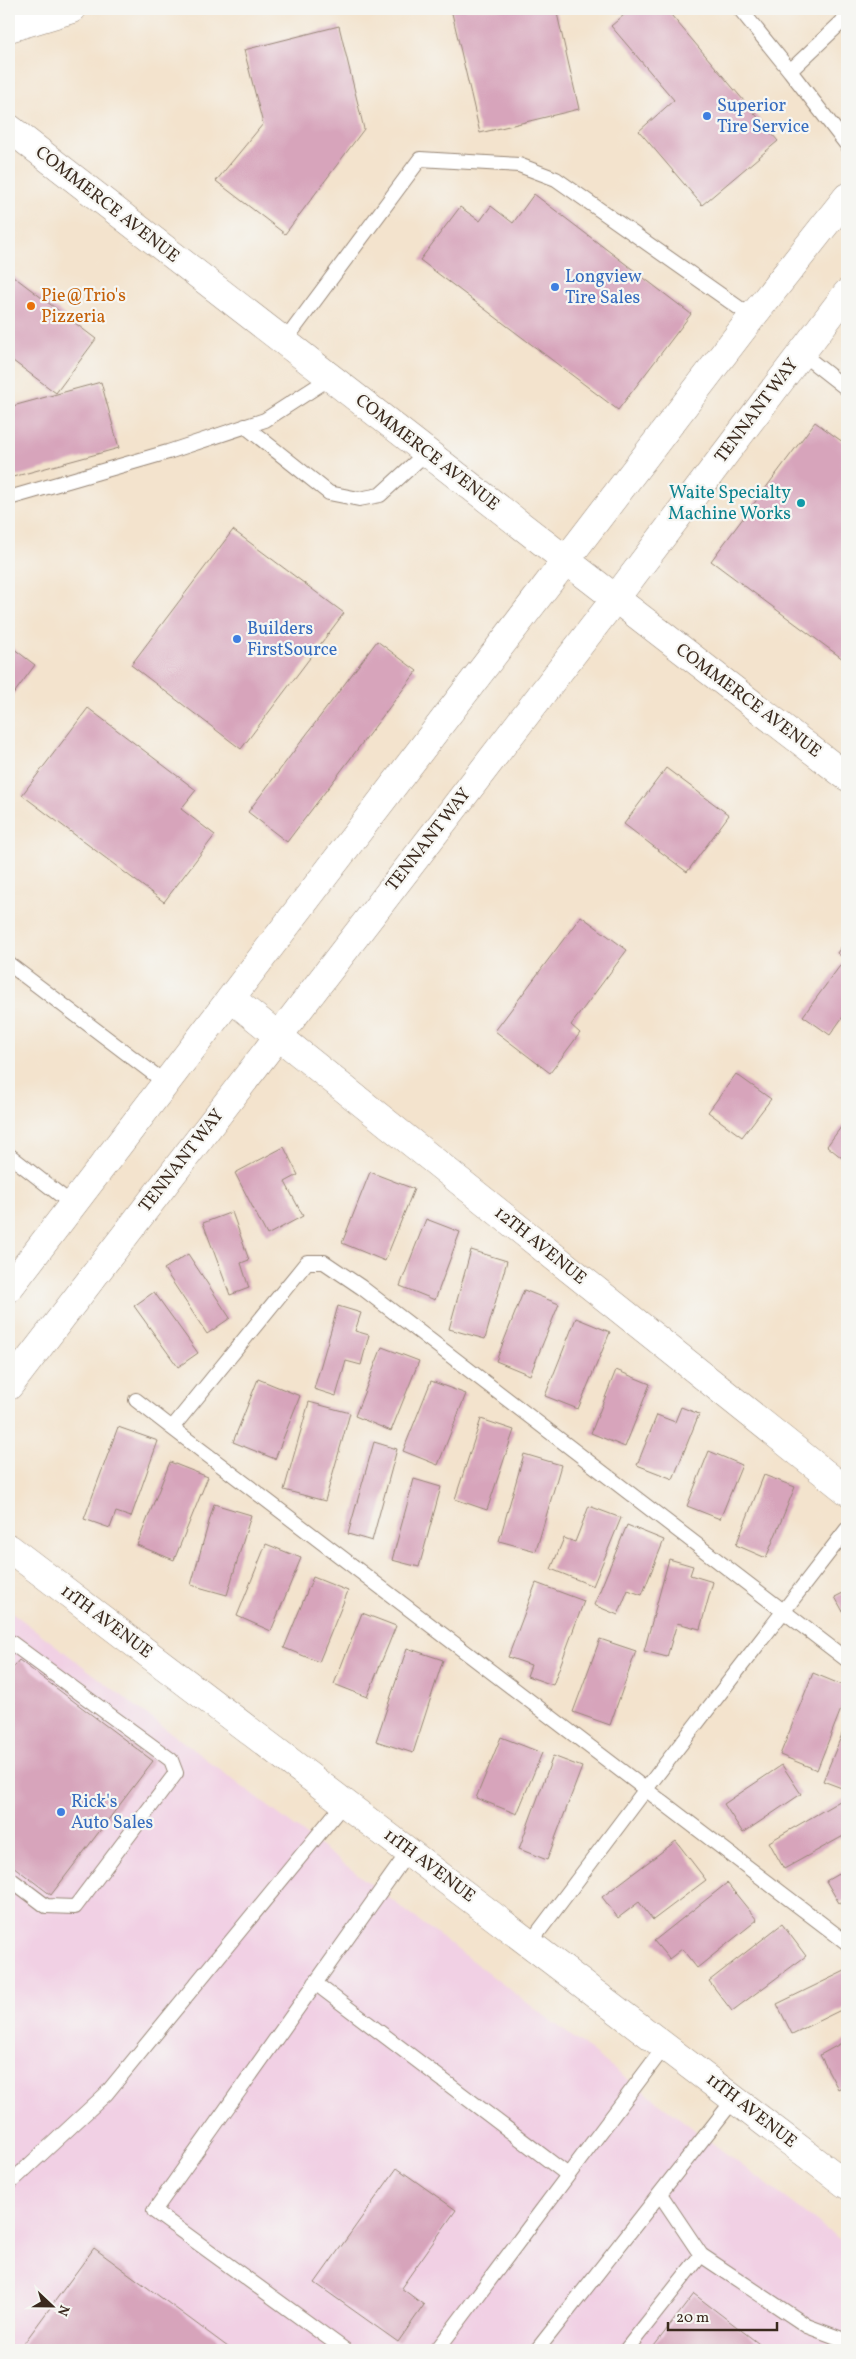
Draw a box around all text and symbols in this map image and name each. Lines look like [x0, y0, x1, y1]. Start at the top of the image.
place label: Superior Tire Service [717, 94, 809, 140]
marker: Superior Tire Service [701, 110, 713, 122]
street label: COMMERCE AVENUE [30, 141, 185, 269]
place label: Longview Tire Sales [565, 265, 642, 311]
marker: Longview Tire Sales [549, 281, 561, 293]
place label: Pie@Trio's Pizzeria [41, 284, 126, 330]
marker: Pie@Trio's Pizzeria [25, 300, 37, 312]
street label: TENNANT WAY [709, 354, 805, 468]
street label: COMMERCE AVENUE [350, 389, 505, 517]
place label: Waite Specialty Machine Works [668, 481, 791, 527]
marker: Waite Specialty Machine Works [795, 497, 807, 509]
place label: Builders FirstSource [247, 617, 337, 663]
marker: Builders FirstSource [231, 633, 243, 645]
street label: COMMERCE AVENUE [670, 638, 826, 764]
street label: TENNANT WAY [381, 783, 477, 897]
street label: TENNANT WAY [134, 1104, 230, 1218]
street label: 12TH AVENUE [489, 1201, 592, 1291]
street label: 11TH AVENUE [55, 1579, 157, 1665]
place label: Rick's Auto Sales [71, 1790, 153, 1836]
marker: Rick's Auto Sales [55, 1806, 67, 1818]
street label: 11TH AVENUE [378, 1823, 480, 1909]
street label: 11TH AVENUE [700, 2068, 802, 2155]
north arrow [28, 2282, 78, 2332]
scale bar [668, 2299, 777, 2331]
text: N [52, 2302, 73, 2319]
text: 20 m [676, 2308, 709, 2329]

